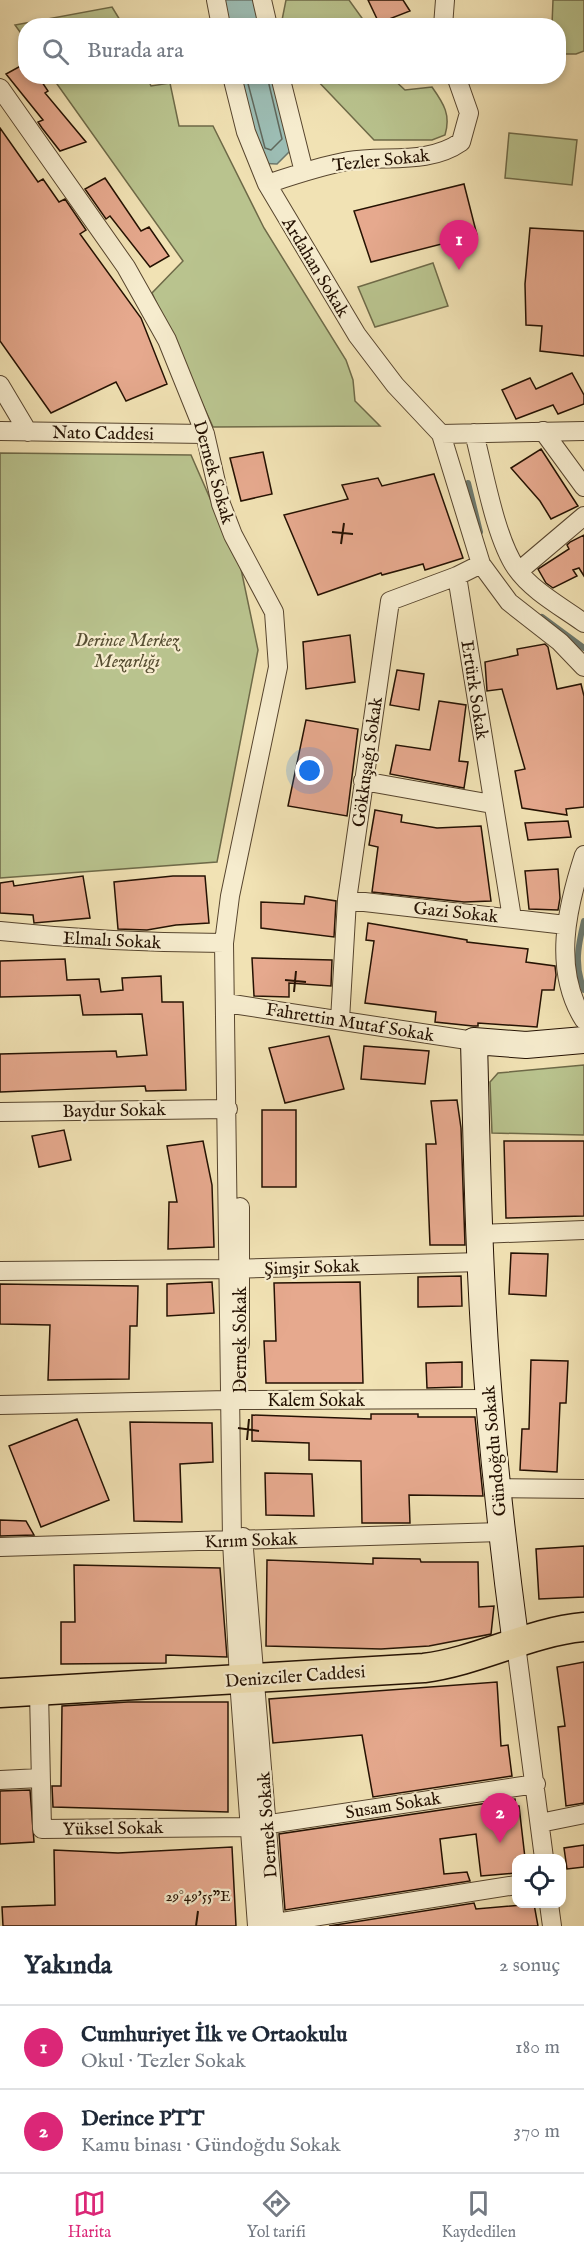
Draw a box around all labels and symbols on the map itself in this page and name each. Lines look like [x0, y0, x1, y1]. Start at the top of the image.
street label: Tezler Sokak [331, 145, 431, 178]
street label: Ardahan Sokak [275, 213, 354, 322]
pin: 1 [440, 220, 478, 270]
street label: Dernek Sokak [187, 418, 238, 527]
street label: Nato Caddesi [52, 422, 154, 447]
park label: Derince Merkez Mezarlığı [75, 630, 181, 674]
street label: Ertürk Sokak [454, 639, 493, 742]
street label: Gökkuşağı Sokak [348, 695, 389, 829]
your location [295, 756, 324, 785]
street label: Gazi Sokak [412, 898, 500, 929]
street label: Elmalı Sokak [62, 927, 162, 956]
street label: Fahrettin Mutaf Sokak [264, 999, 436, 1048]
street label: Baydur Sokak [62, 1099, 166, 1124]
street label: Şimşir Sokak [264, 1255, 361, 1282]
street label: Dernek Sokak [230, 1286, 253, 1393]
street label: Gündoğdu Sokak [478, 1384, 513, 1517]
street label: Kalem Sokak [267, 1390, 365, 1413]
street label: Kırım Sokak [204, 1528, 298, 1555]
street label: Denizciler Caddesi [224, 1661, 366, 1694]
street label: Dernek Sokak [253, 1771, 284, 1879]
street label: Susam Sokak [344, 1788, 443, 1825]
pin: 2 [480, 1794, 520, 1843]
street label: Yüksel Sokak [63, 1817, 164, 1842]
text: 29°49'55"E [165, 1887, 231, 1906]

